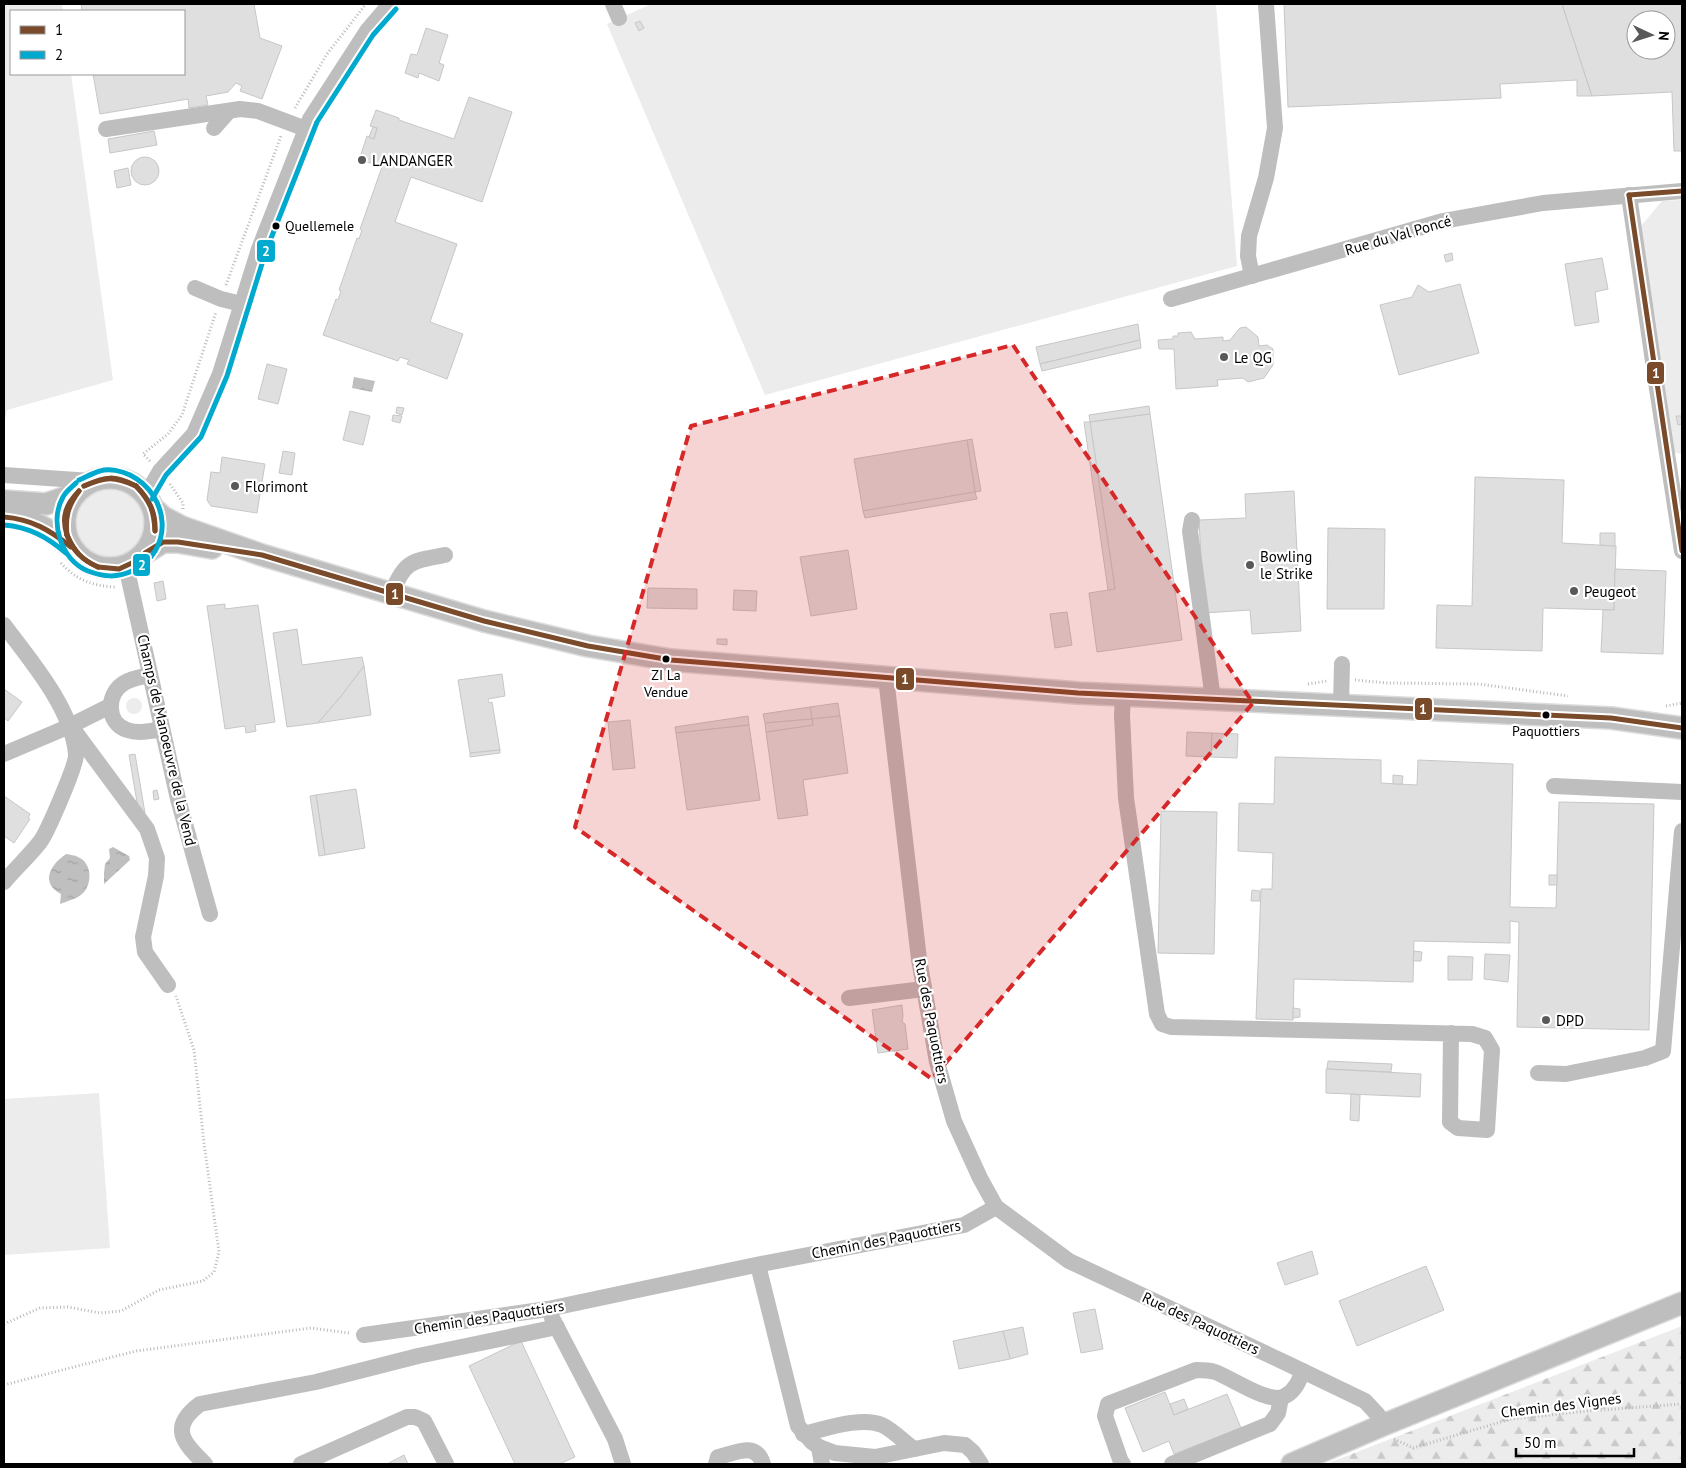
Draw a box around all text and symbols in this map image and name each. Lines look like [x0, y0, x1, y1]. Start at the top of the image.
legend [10, 10, 185, 75]
north arrow [1626, 10, 1676, 60]
text: 1 [55, 20, 63, 39]
text: N [1655, 31, 1673, 41]
text: 2 [55, 45, 63, 64]
place label: LANDANGER [372, 151, 453, 170]
marker: LANDANGER [356, 154, 368, 166]
street label: Rue du Val Poncé [1343, 211, 1453, 259]
place label: Quellemele [285, 217, 354, 235]
marker: Quellemele [271, 221, 281, 231]
line badge: 2 [256, 239, 276, 263]
text: 2 [262, 242, 270, 260]
place label: Le QG [1234, 348, 1272, 367]
marker: Le QG [1218, 351, 1230, 363]
line badge: 1 [1646, 361, 1665, 385]
text: 1 [1652, 364, 1660, 382]
place label: Florimont [245, 477, 308, 496]
marker: Florimont [229, 480, 241, 492]
place label: Bowling le Strike [1260, 547, 1313, 583]
line badge: 2 [132, 553, 151, 577]
text: 2 [138, 556, 146, 574]
marker: Bowling le Strike [1244, 559, 1256, 571]
line badge: 1 [385, 582, 404, 606]
place label: Peugeot [1584, 582, 1636, 601]
text: 1 [391, 585, 399, 603]
marker: Peugeot [1568, 585, 1580, 597]
street label: Champs de Manoeuvre de la Vend [133, 632, 201, 848]
marker: ZI La Vendue [661, 654, 671, 664]
place label: ZI La Vendue [643, 666, 688, 701]
line badge: 1 [895, 667, 915, 691]
text: 1 [901, 670, 909, 688]
line badge: 1 [1414, 697, 1433, 721]
text: 1 [1419, 700, 1427, 718]
marker: Paquottiers [1541, 710, 1551, 720]
place label: Paquottiers [1512, 722, 1580, 740]
street label: Rue des Paquottiers [911, 957, 953, 1085]
place label: DPD [1556, 1011, 1584, 1030]
marker: DPD [1540, 1014, 1552, 1026]
street label: Chemin des Paquottiers [810, 1215, 962, 1263]
street label: Rue des Paquottiers [1139, 1288, 1263, 1358]
street label: Chemin des Paquottiers [413, 1296, 565, 1338]
street label: Chemin des Vignes [1500, 1388, 1622, 1422]
scale bar [1516, 1426, 1634, 1458]
text: 50 m [1524, 1433, 1557, 1452]

